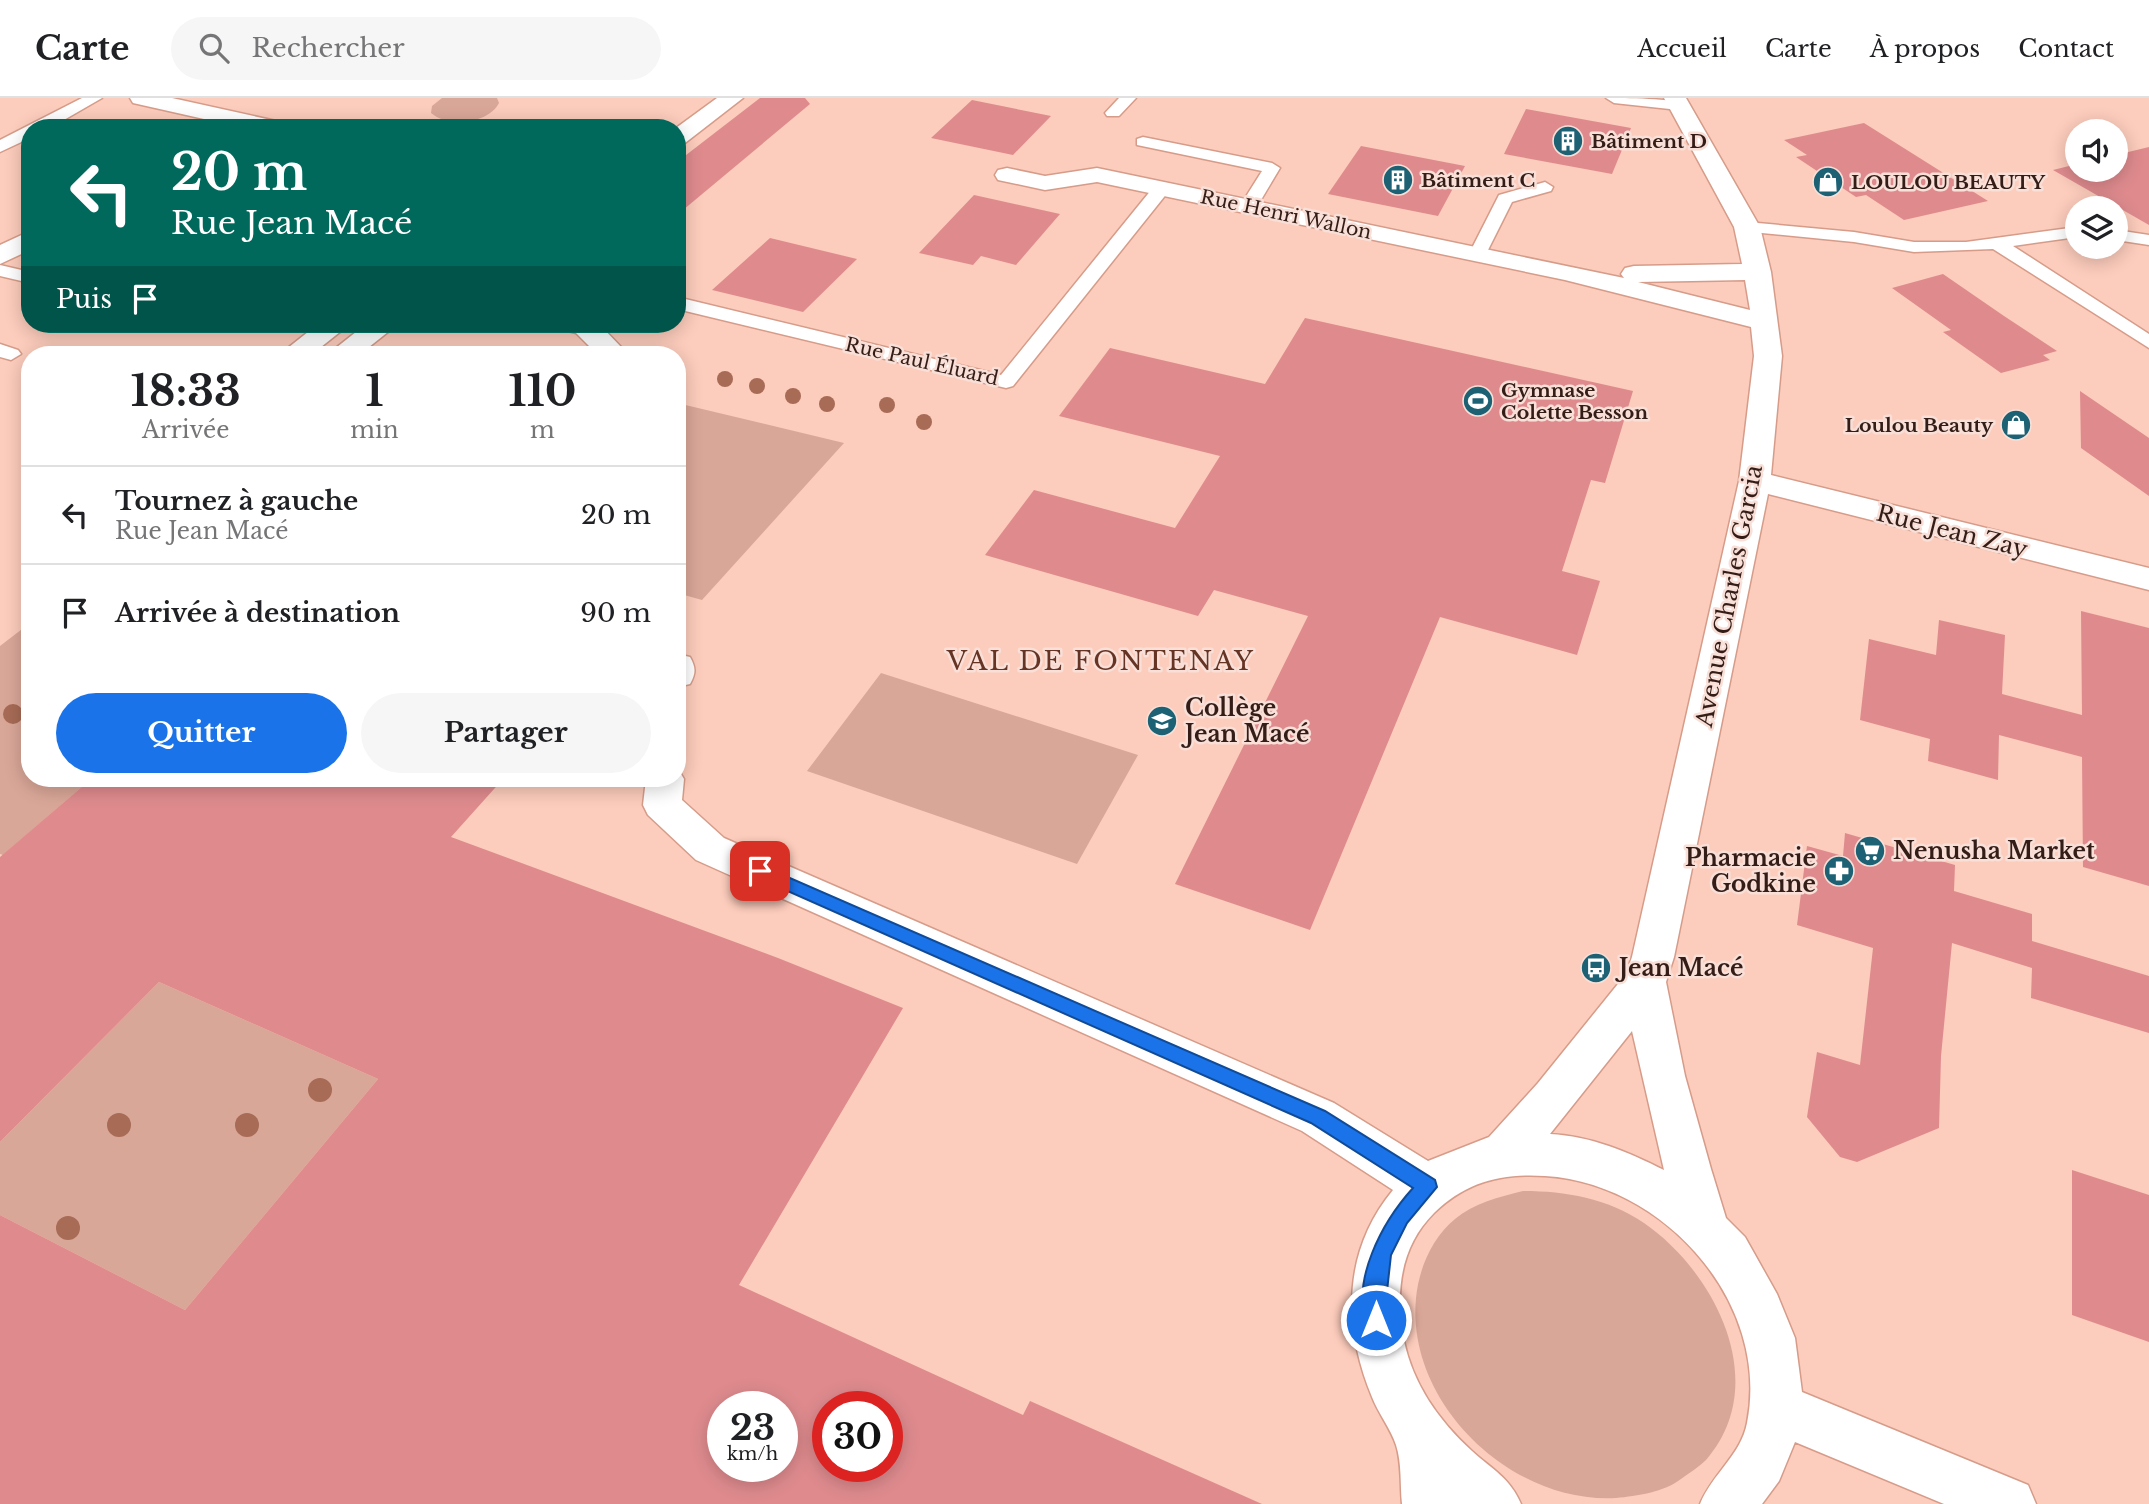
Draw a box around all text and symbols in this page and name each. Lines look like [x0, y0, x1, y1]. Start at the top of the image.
search box [171, 17, 661, 80]
text: Carte [35, 28, 129, 69]
icon: search [195, 29, 233, 67]
text: Rechercher [251, 32, 405, 64]
text: Accueil [1637, 34, 1727, 63]
text: Carte [1765, 34, 1832, 63]
text: À propos [1870, 34, 1980, 63]
text: Contact [2018, 34, 2114, 63]
map controls [2065, 119, 2128, 259]
button: sound [2065, 119, 2128, 182]
building icon: Bâtiment D [1551, 124, 1585, 158]
place label: Bâtiment D [1591, 130, 1707, 153]
text: 20 m [171, 142, 307, 203]
icon: left [56, 147, 147, 238]
building icon: Bâtiment C [1381, 163, 1415, 197]
shop icon: LOULOU BEAUTY [1811, 165, 1845, 199]
place label: Bâtiment C [1421, 169, 1535, 192]
place label: LOULOU BEAUTY [1851, 171, 2045, 194]
street label: Rue Henri Wallon [1198, 185, 1374, 244]
button: layers [2065, 196, 2128, 259]
text: Rue Jean Macé [171, 203, 412, 243]
icon: arrive [126, 280, 164, 318]
text: Puis [56, 283, 112, 315]
street label: Rue Paul Éluard [843, 333, 1001, 390]
text: 18:33 [130, 365, 241, 417]
text: 1 [365, 365, 384, 417]
text: 110 [508, 365, 577, 417]
place label: Gymnase Colette Besson [1501, 379, 1648, 424]
sports icon: Gymnase Colette Besson [1461, 384, 1495, 418]
shop icon: Loulou Beauty [1999, 408, 2033, 442]
place label: Loulou Beauty [1845, 414, 1994, 437]
text: Arrivée [142, 416, 229, 444]
text: min [350, 416, 399, 444]
text: m [530, 416, 555, 444]
street label: Avenue Charles Garcia [1690, 462, 1768, 730]
text: Tournez à gauche [115, 485, 358, 517]
icon: left [56, 496, 94, 534]
text: 20 m [581, 499, 651, 531]
street label: Rue Jean Zay [1873, 499, 2031, 563]
text: Rue Jean Macé [115, 517, 289, 545]
icon: arrive [56, 594, 94, 632]
text: Arrivée à destination [115, 597, 400, 629]
text: 90 m [580, 597, 651, 629]
district label: VAL DE FONTENAY [946, 645, 1255, 677]
button: Quitter [56, 693, 347, 773]
button: Partager [361, 693, 651, 773]
place label: Collège Jean Macé [1181, 694, 1309, 748]
school or university icon: Collège Jean Macé [1145, 704, 1179, 738]
supermarket icon: Nenusha Market [1853, 834, 1887, 868]
place label: Nenusha Market [1893, 837, 2095, 865]
pin [730, 841, 790, 901]
place label: Pharmacie Godkine [1685, 844, 1816, 898]
icon: arrive [741, 852, 779, 890]
pharmacy icon: Pharmacie Godkine [1822, 854, 1856, 888]
bus stop icon: Jean Macé [1579, 951, 1613, 985]
place label: Jean Macé [1615, 954, 1743, 982]
position arrow [1339, 1283, 1413, 1357]
speed limit sign: 30 [812, 1391, 903, 1482]
text: 23 [730, 1406, 775, 1449]
text: km/h [727, 1443, 778, 1465]

